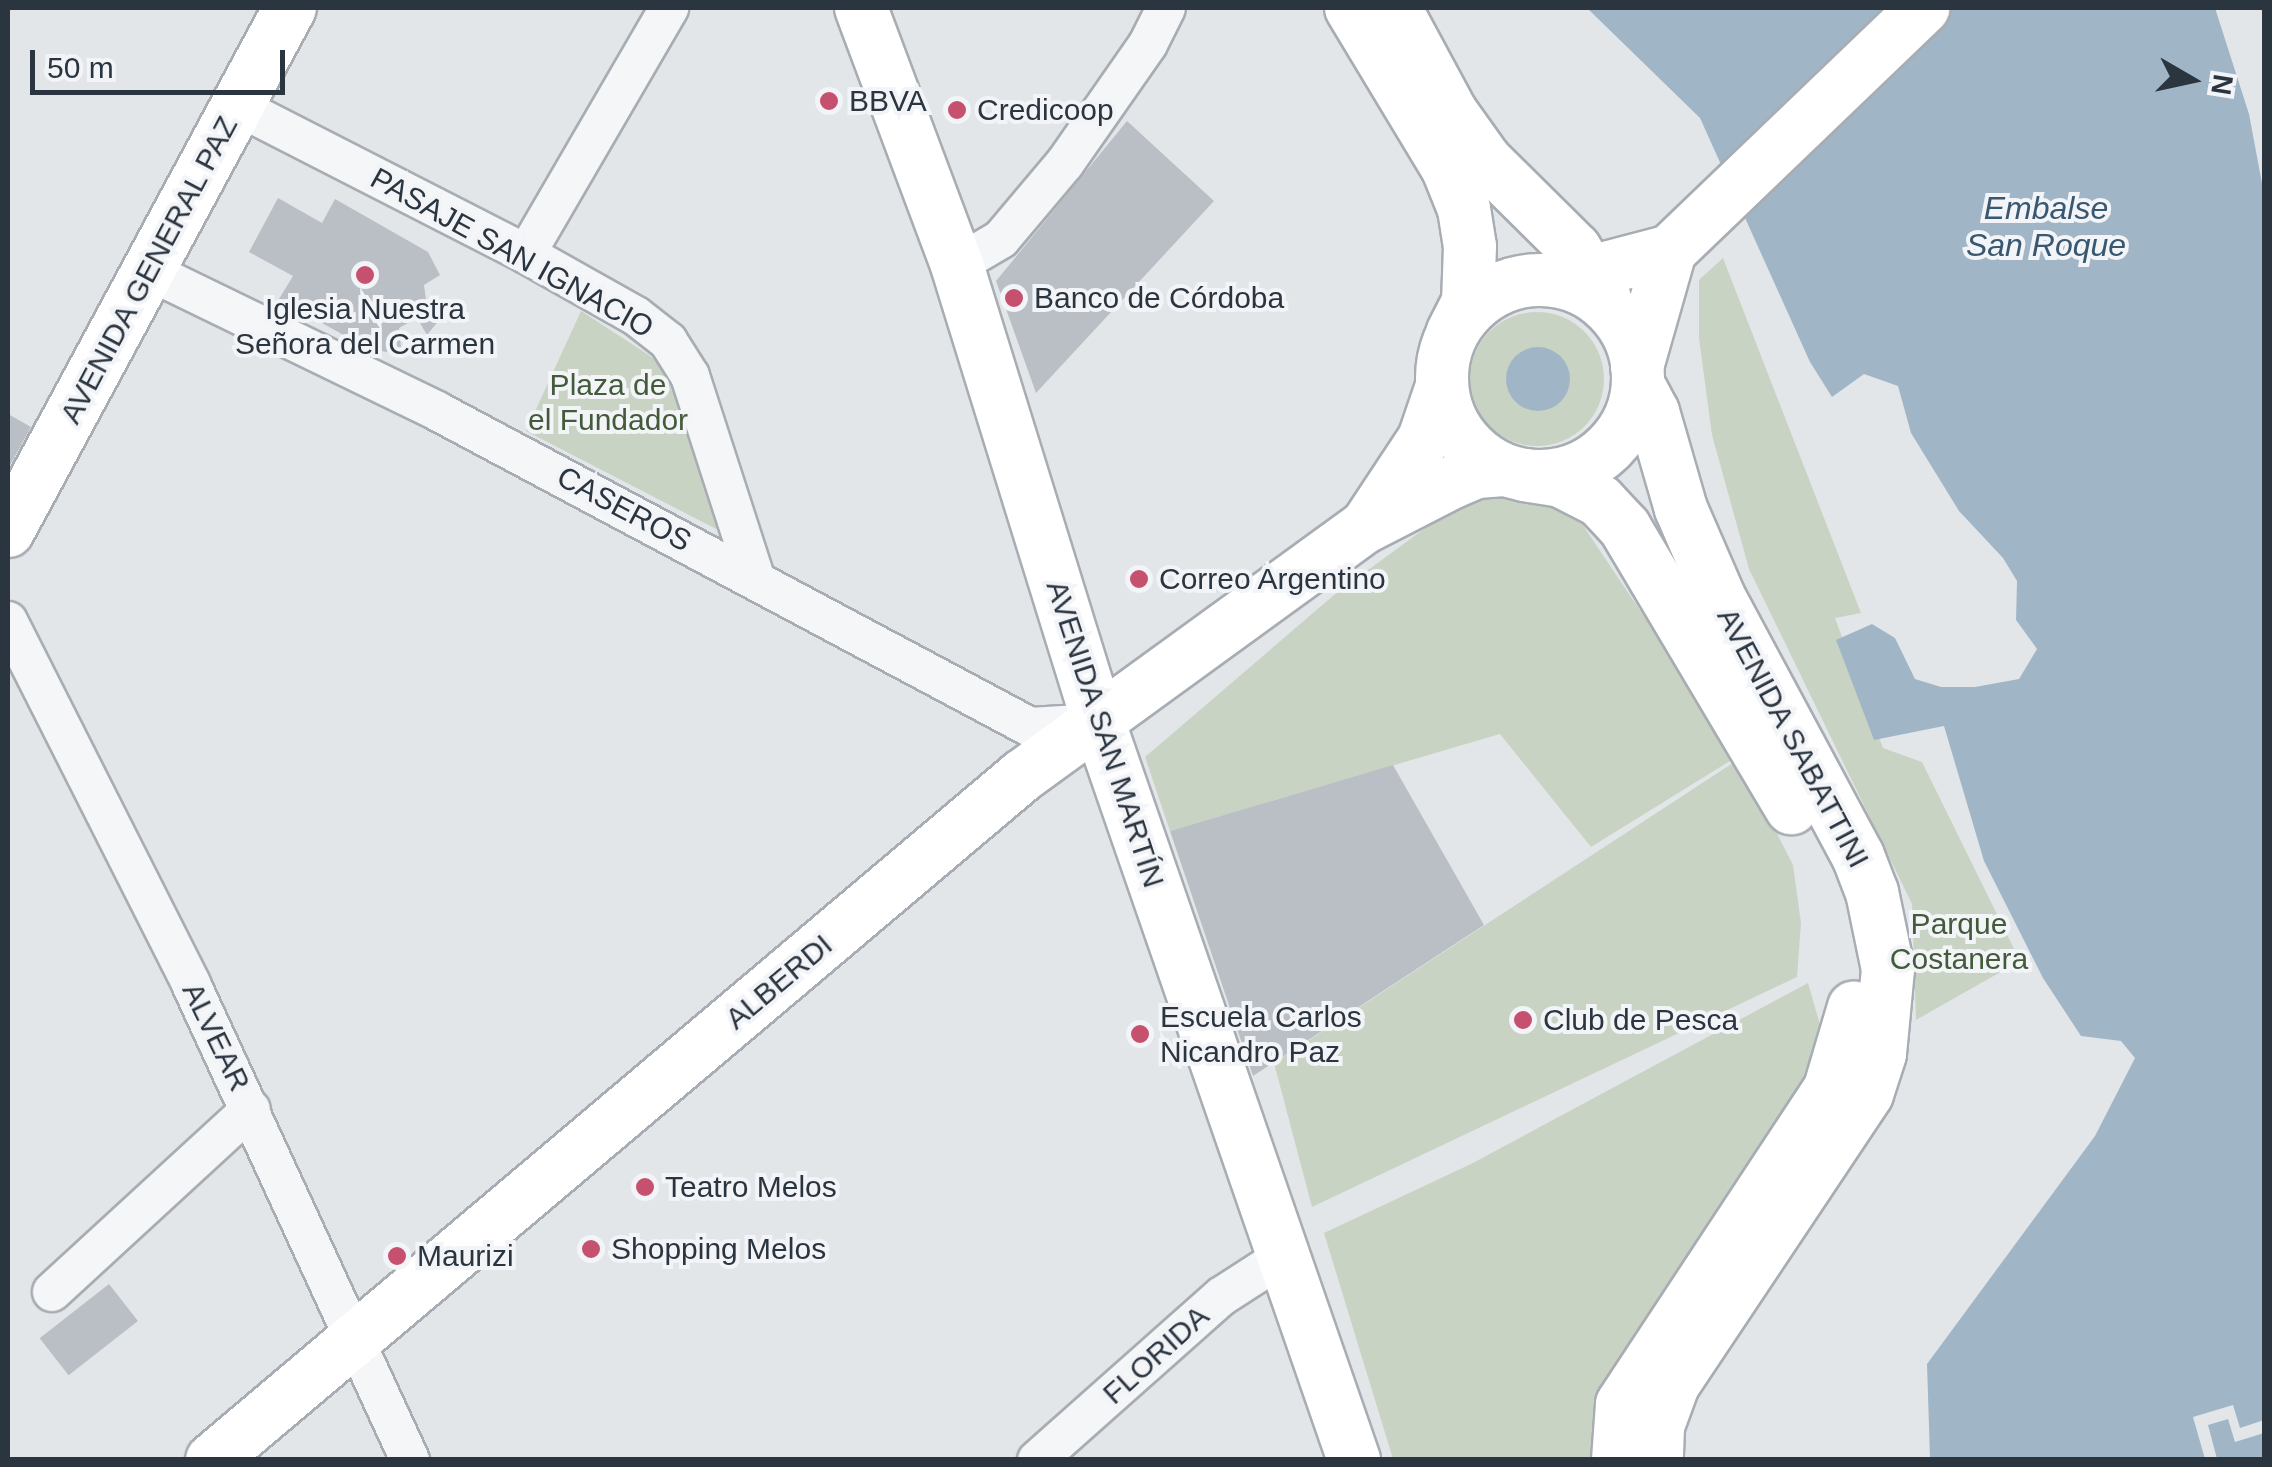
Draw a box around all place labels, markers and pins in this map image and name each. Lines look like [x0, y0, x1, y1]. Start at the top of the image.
place label: BBVA [849, 83, 927, 119]
marker: BBVA [818, 90, 840, 112]
place label: Credicoop [977, 92, 1114, 128]
marker: Credicoop [946, 99, 968, 121]
marker: Iglesia Nuestra Señora del Carmen [354, 264, 376, 286]
place label: Banco de Córdoba [1034, 280, 1284, 316]
marker: Banco de Córdoba [1003, 287, 1025, 309]
place label: Iglesia Nuestra Señora del Carmen [235, 291, 495, 362]
place label: Correo Argentino [1159, 561, 1387, 597]
marker: Correo Argentino [1128, 568, 1150, 590]
place label: Escuela Carlos Nicandro Paz [1160, 999, 1362, 1070]
place label: Club de Pesca [1543, 1002, 1738, 1038]
marker: Club de Pesca [1512, 1009, 1534, 1031]
marker: Escuela Carlos Nicandro Paz [1129, 1023, 1151, 1045]
place label: Teatro Melos [665, 1169, 837, 1205]
marker: Teatro Melos [634, 1176, 656, 1198]
place label: Shopping Melos [611, 1231, 826, 1267]
place label: Maurizi [417, 1238, 514, 1274]
marker: Shopping Melos [580, 1238, 602, 1260]
marker: Maurizi [386, 1245, 408, 1267]

